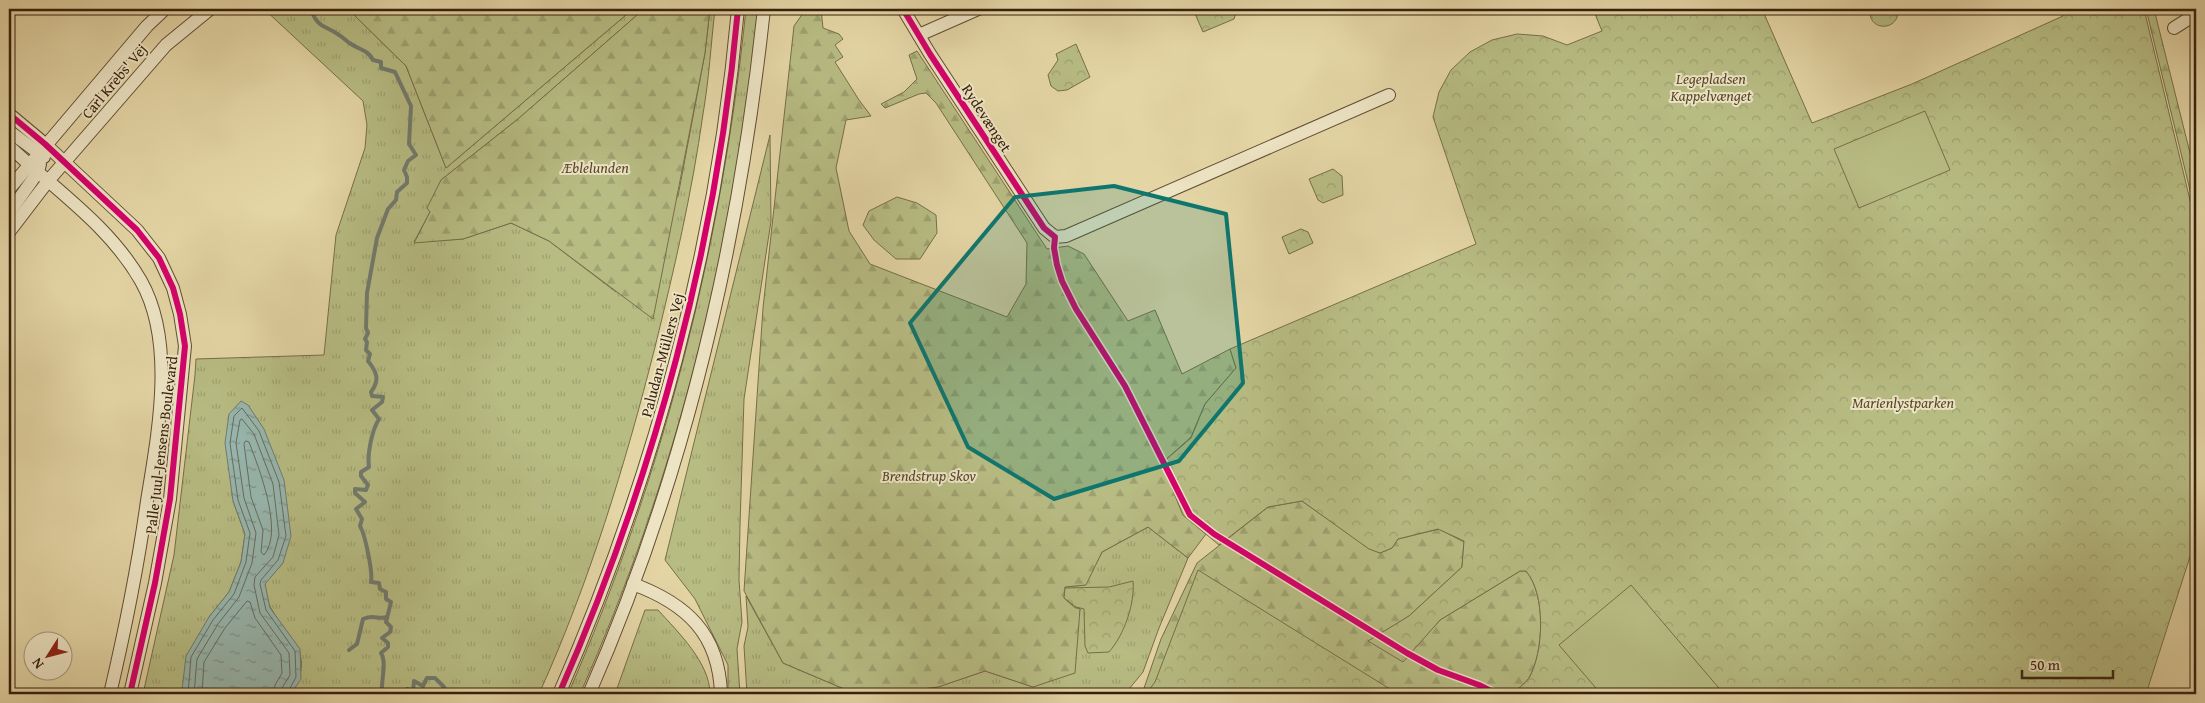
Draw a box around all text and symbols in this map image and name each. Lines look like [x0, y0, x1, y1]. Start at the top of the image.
street label: Carl Krebs' Vej [76, 39, 152, 123]
park label: Legepladsen Kappelvænget [1669, 68, 1752, 106]
street label: Rydevænget [957, 80, 1017, 157]
park label: Æblelunden [560, 157, 629, 178]
street label: Paludan-Müllers Vej [635, 291, 689, 419]
street label: Palle Juul-Jensens Boulevard [140, 355, 182, 535]
park label: Marienlystparken [1852, 392, 1954, 413]
park label: Brendstrup Skov [881, 465, 976, 486]
north arrow [22, 630, 72, 680]
scale bar [2022, 648, 2114, 680]
text: N [26, 653, 48, 673]
text: 50 m [2030, 654, 2061, 675]

